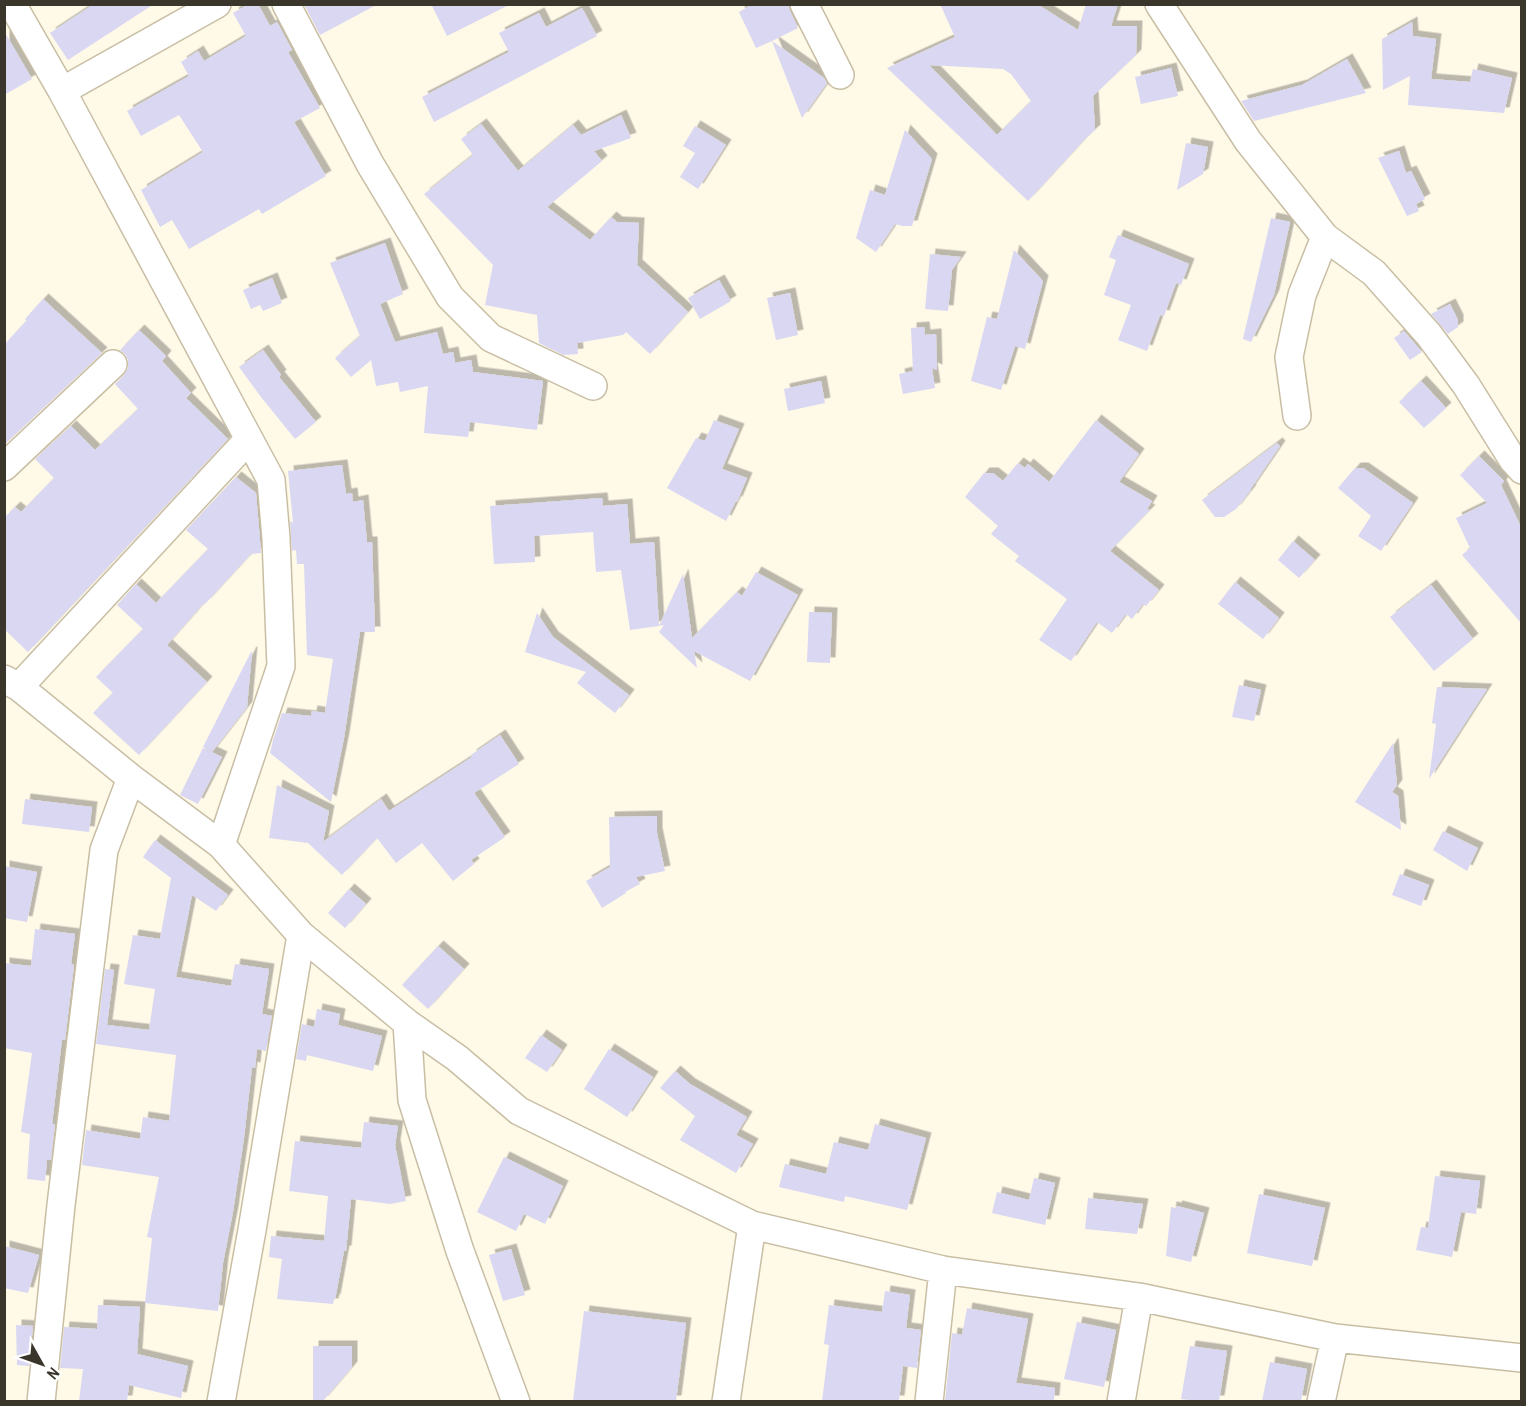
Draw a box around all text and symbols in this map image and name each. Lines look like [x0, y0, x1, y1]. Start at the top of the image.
north arrow [12, 1334, 72, 1394]
text: N [42, 1363, 65, 1384]

